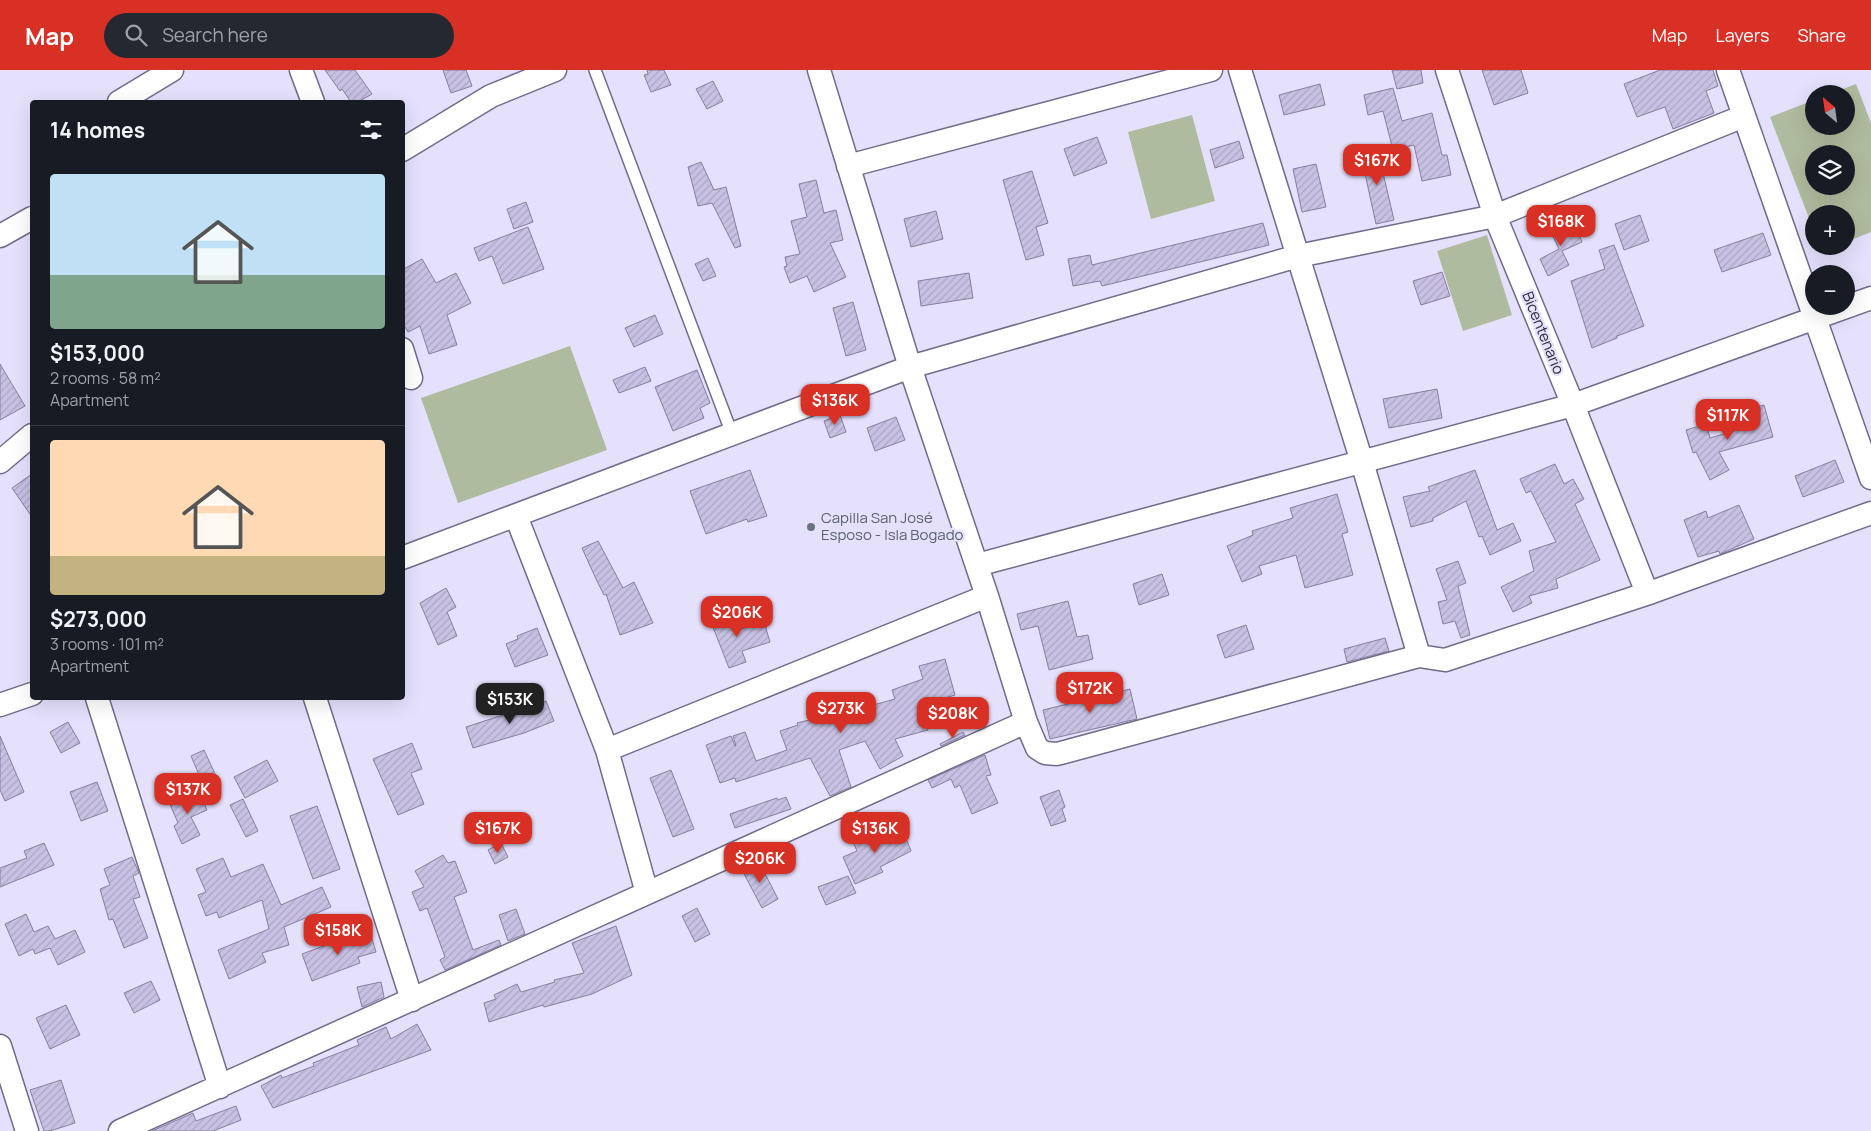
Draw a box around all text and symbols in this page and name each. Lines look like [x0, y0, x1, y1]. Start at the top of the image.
search box [104, 13, 454, 58]
text: Map [25, 19, 74, 52]
icon: search [122, 21, 150, 49]
text: Search here [162, 22, 268, 48]
text: Map [1652, 23, 1687, 47]
text: Layers [1715, 23, 1769, 47]
text: Share [1797, 23, 1846, 47]
north arrow [1805, 85, 1855, 135]
map controls [1805, 85, 1855, 315]
text: 14 homes [50, 116, 145, 144]
icon: filters [357, 116, 385, 144]
pin: $167K [1342, 144, 1412, 186]
button: layers [1805, 145, 1855, 195]
text: $167K [1354, 149, 1400, 171]
pin: $168K [1526, 204, 1596, 247]
button: + [1805, 205, 1855, 255]
icon: home [173, 207, 263, 297]
text: $168K [1537, 210, 1585, 232]
button: − [1805, 265, 1855, 315]
street label: Bicentenario [1517, 288, 1570, 377]
text: $153,000 [50, 339, 145, 367]
text: 2 rooms · 58 m² [50, 367, 161, 389]
pin: $136K [800, 384, 870, 426]
text: Apartment [50, 389, 129, 411]
text: $136K [812, 389, 858, 411]
pin: $117K [1693, 398, 1763, 441]
text: $117K [1707, 404, 1749, 426]
icon: home [173, 472, 263, 562]
place label: Capilla San José Esposo - Isla Bogado [821, 507, 964, 545]
marker: Capilla San José Esposo - Isla Bogado [805, 521, 817, 533]
pin: $206K [702, 596, 772, 638]
text: $206K [712, 601, 762, 623]
text: $273,000 [50, 605, 147, 633]
text: 3 rooms · 101 m² [50, 633, 164, 655]
text: Apartment [50, 655, 129, 677]
pin: $172K [1055, 672, 1125, 714]
text: $172K [1067, 677, 1113, 699]
pin: $153K [475, 682, 545, 725]
text: $153K [487, 688, 533, 710]
pin: $273K [806, 692, 876, 734]
pin: $208K [918, 696, 988, 739]
text: $273K [817, 697, 865, 719]
text: $208K [928, 702, 978, 724]
pin: $137K [153, 772, 223, 815]
text: $137K [165, 778, 211, 800]
pin: $167K [463, 812, 533, 854]
pin: $136K [840, 812, 910, 854]
text: $167K [475, 817, 521, 839]
text: $136K [852, 817, 898, 839]
pin: $206K [725, 842, 795, 884]
text: $206K [735, 847, 785, 869]
pin: $158K [303, 914, 373, 956]
text: $158K [315, 919, 361, 941]

